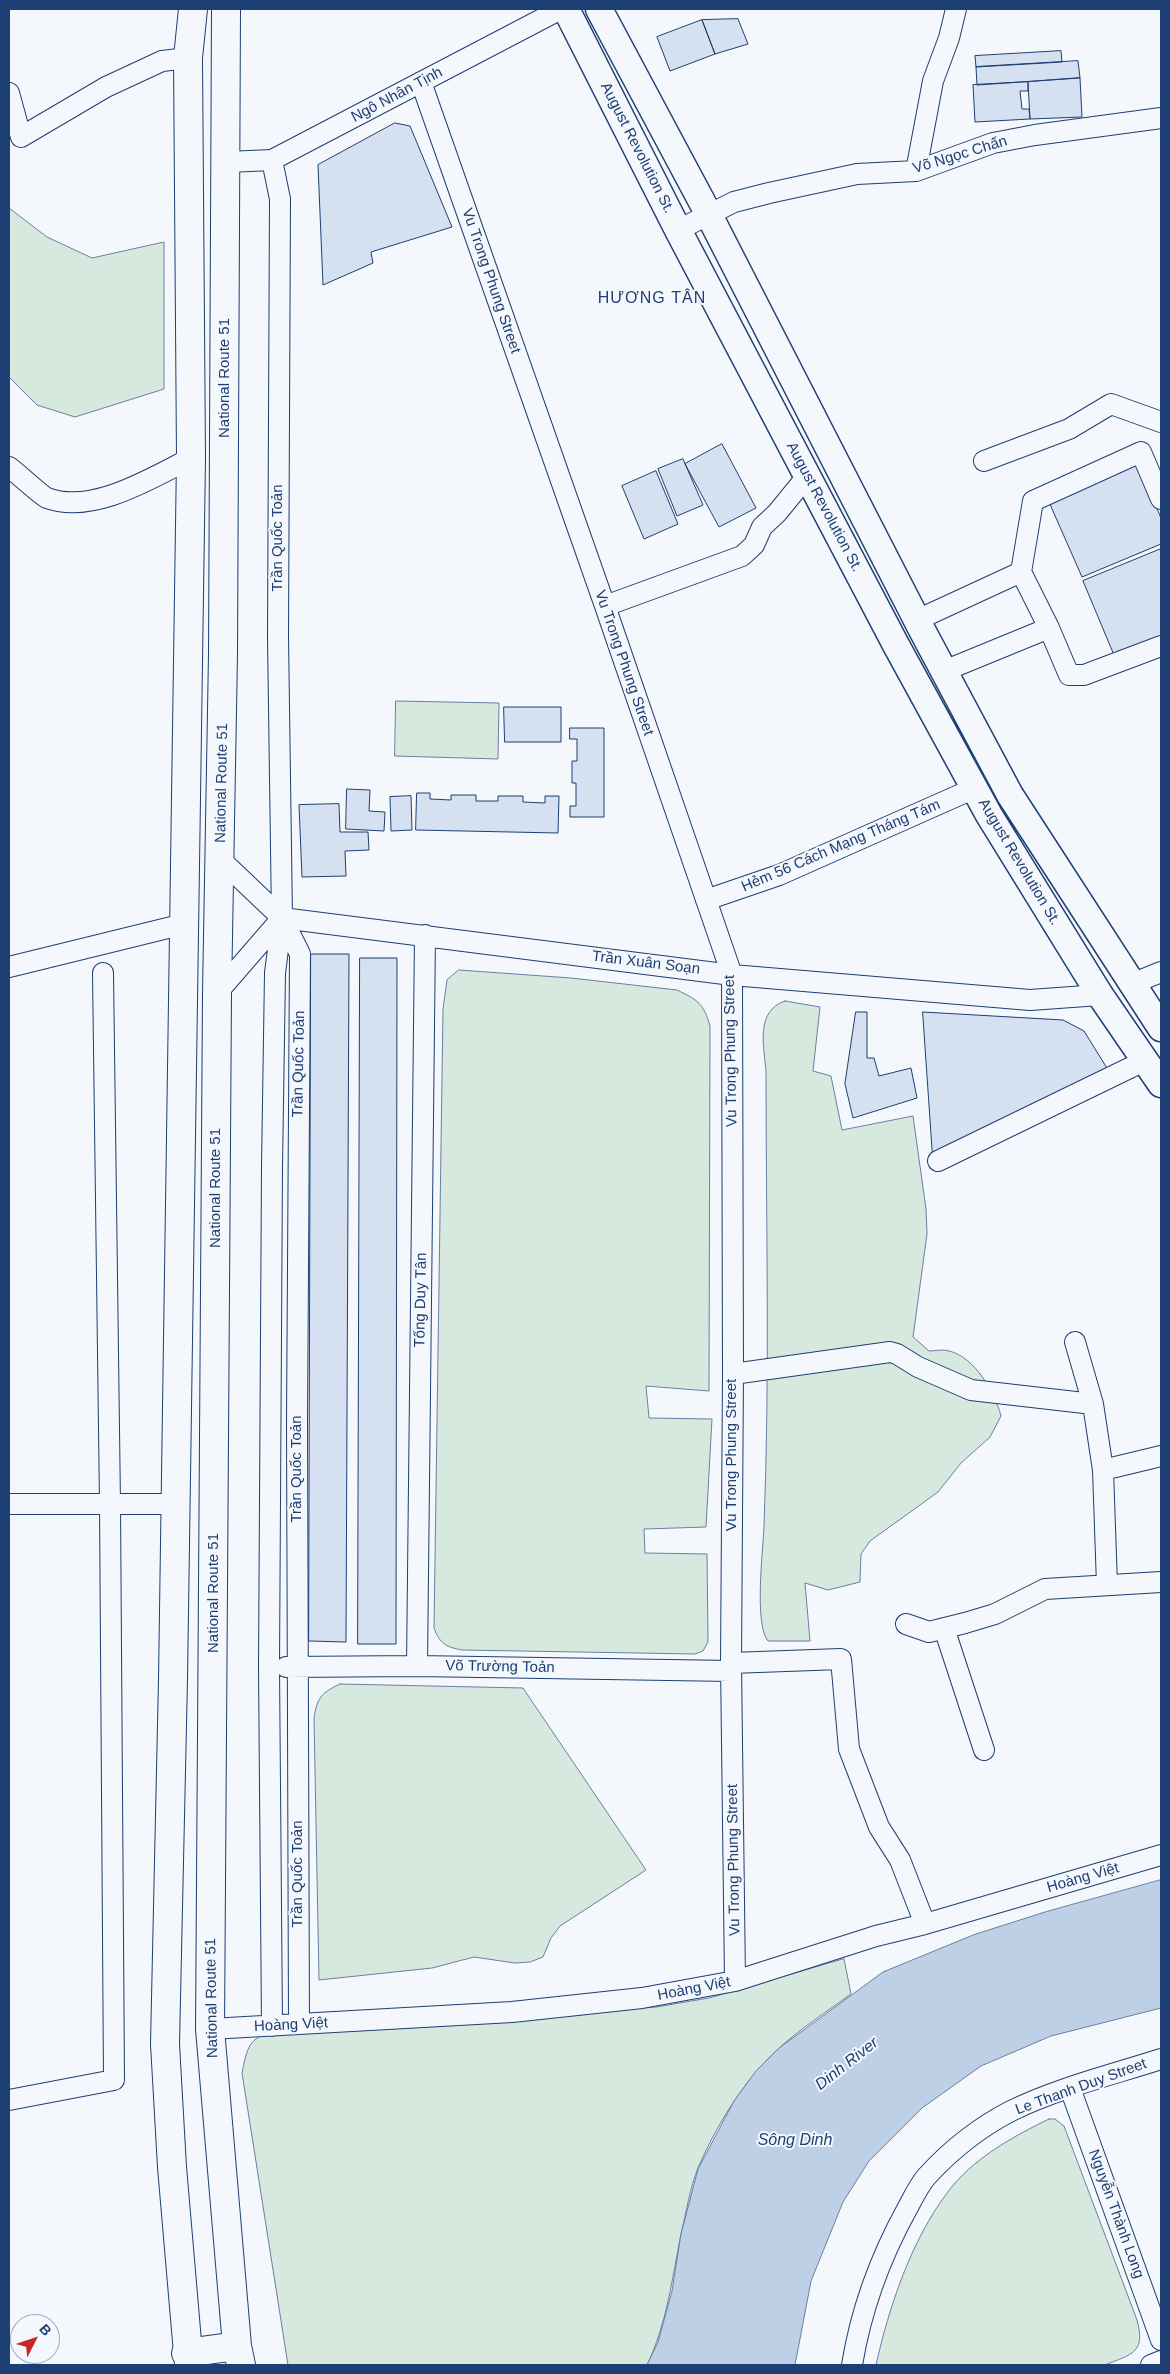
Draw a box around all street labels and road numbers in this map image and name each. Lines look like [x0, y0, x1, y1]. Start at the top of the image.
street label: Ngô Nhân Tịnh [348, 63, 446, 127]
street label: August Revolution St. [596, 80, 678, 216]
street label: Võ Ngọc Chấn [911, 132, 1009, 178]
street label: Vu Trong Phung Street [458, 206, 524, 356]
street label: National Route 51 [216, 318, 234, 438]
street label: August Revolution St. [782, 439, 866, 575]
street label: Trần Quốc Toản [269, 485, 287, 591]
street label: Vu Trong Phung Street [591, 588, 657, 738]
street label: National Route 51 [212, 723, 232, 843]
street label: Hẻm 56 Cách Mạng Tháng Tám [739, 796, 943, 896]
street label: August Revolution St. [974, 796, 1064, 928]
street label: Trần Xuân Soạn [591, 947, 701, 979]
street label: Vu Trong Phung Street [721, 975, 741, 1127]
street label: Trần Quốc Toản [289, 1010, 309, 1118]
street label: National Route 51 [207, 1128, 225, 1248]
street label: Tống Duy Tân [411, 1252, 431, 1348]
street label: Vu Trong Phung Street [723, 1379, 741, 1531]
street label: Trần Quốc Toản [288, 1416, 306, 1522]
street label: National Route 51 [205, 1533, 223, 1653]
street label: Võ Trường Toản [445, 1657, 555, 1677]
street label: Vu Trong Phung Street [724, 1784, 744, 1936]
street label: Trần Quốc Toản [289, 1821, 307, 1927]
street label: Hoàng Việt [1045, 1859, 1121, 1897]
street label: National Route 51 [202, 1938, 222, 2058]
street label: Hoàng Việt [656, 1973, 732, 2005]
street label: Hoàng Việt [254, 2014, 328, 2036]
street label: Le Thanh Duy Street [1013, 2055, 1149, 2119]
street label: Nguyễn Thành Long [1084, 2147, 1148, 2281]

